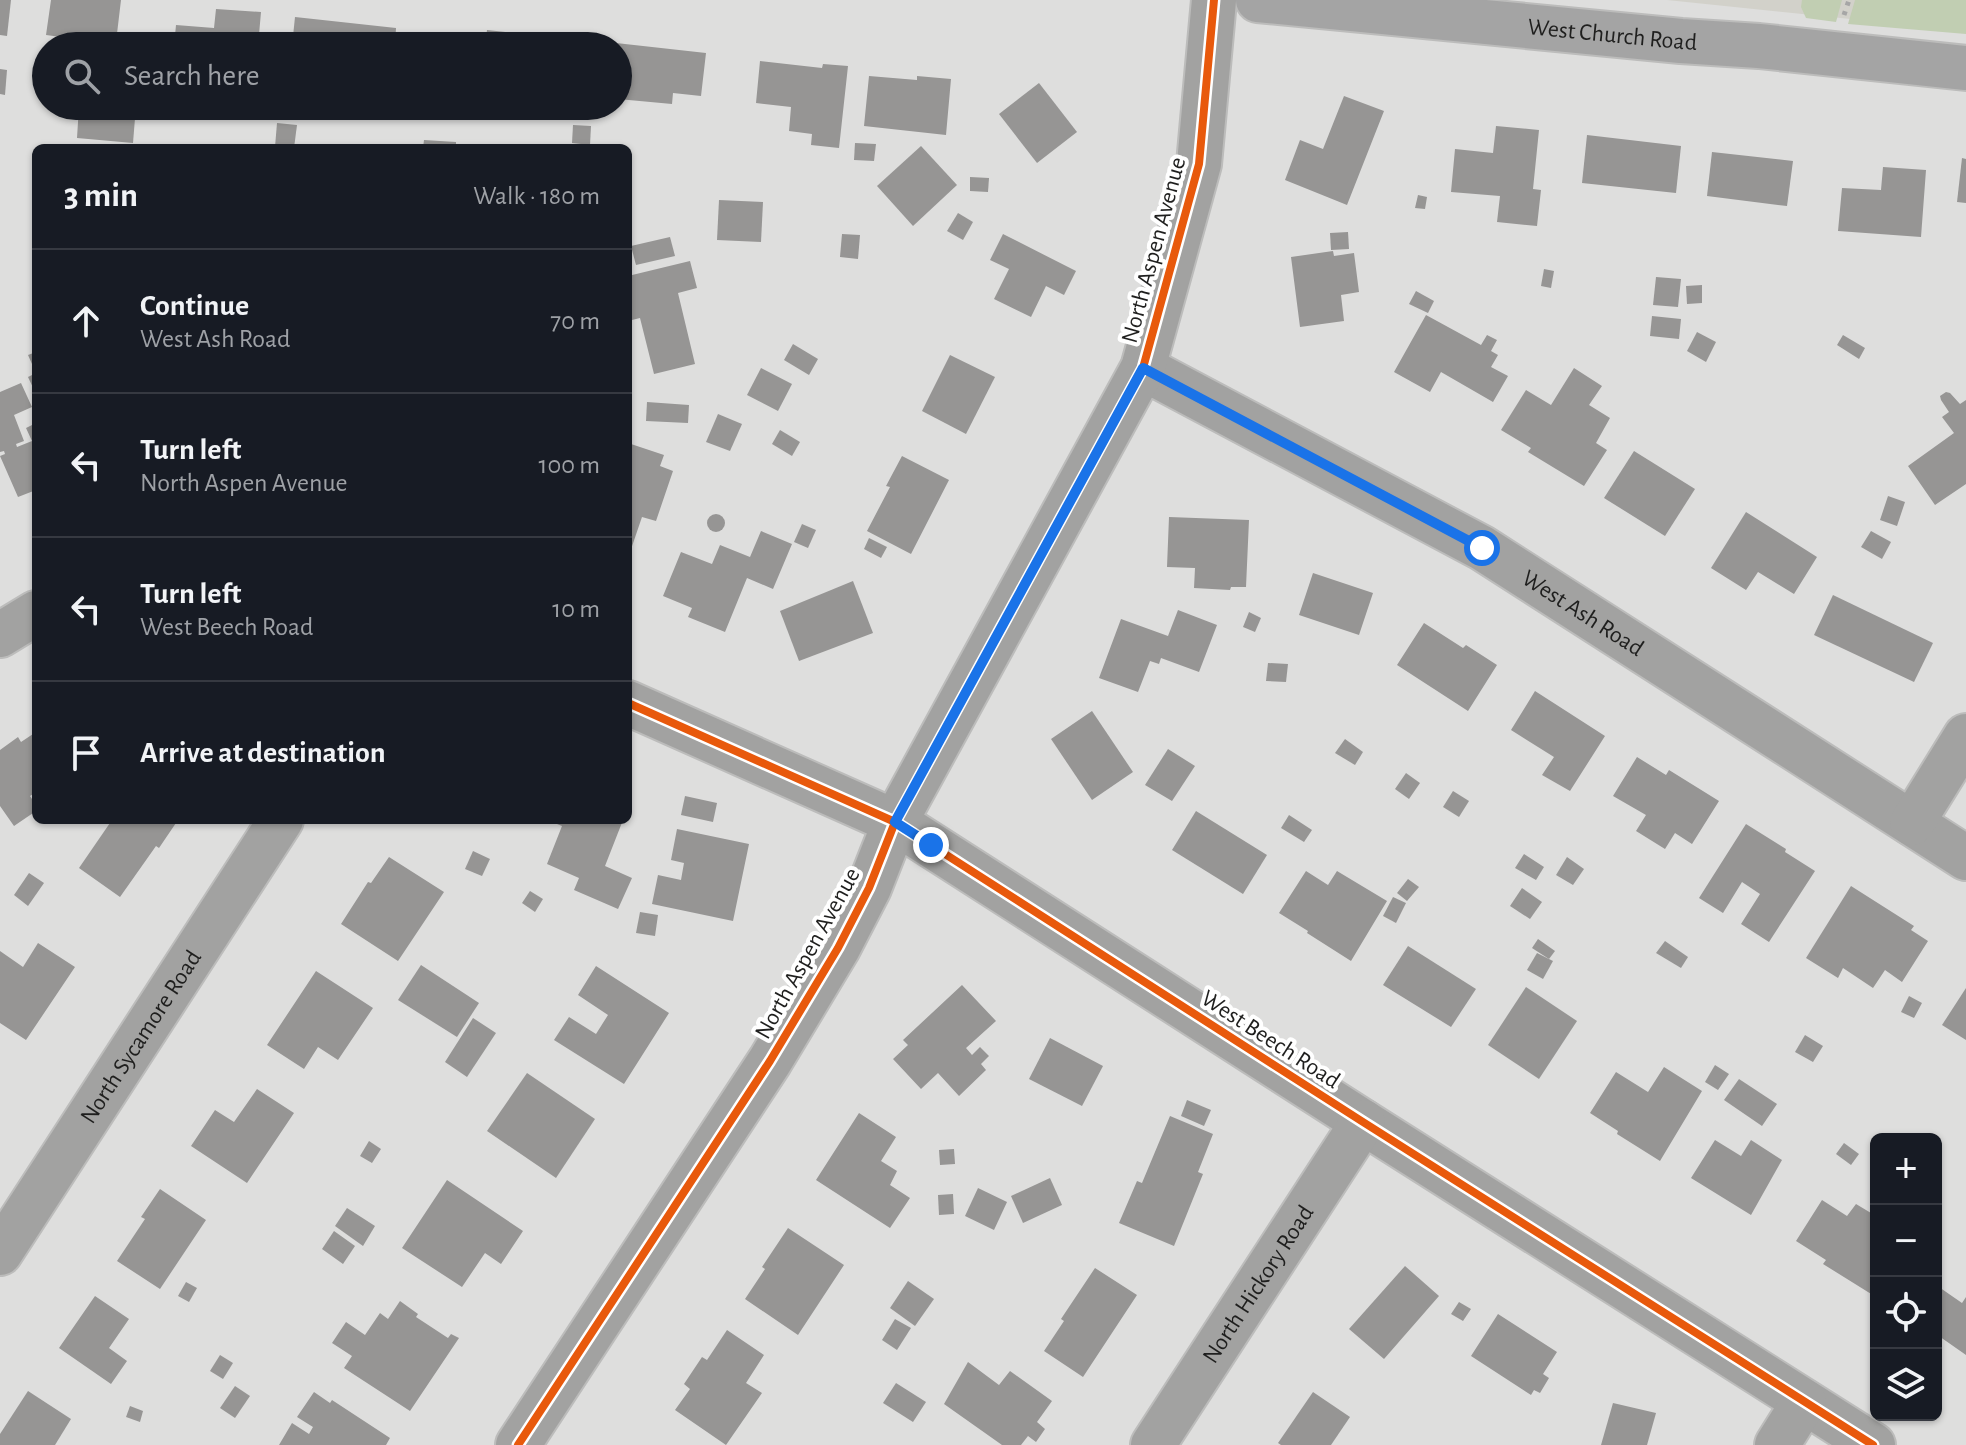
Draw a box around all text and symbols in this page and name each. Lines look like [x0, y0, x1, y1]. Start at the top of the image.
street label: West Church Road [1526, 15, 1698, 55]
search box [32, 32, 632, 120]
icon: search [60, 54, 104, 98]
text: Search here [124, 61, 260, 91]
street label: North Aspen Avenue [1118, 155, 1190, 346]
text: 3 min [64, 179, 138, 213]
text: Walk · 180 m [473, 183, 600, 209]
text: Continue [140, 291, 249, 321]
icon: ahead [64, 299, 108, 343]
text: 70 m [550, 308, 600, 334]
text: West Ash Road [140, 326, 290, 352]
text: Turn left [140, 435, 241, 465]
icon: left [64, 443, 108, 487]
text: 100 m [539, 452, 600, 478]
text: North Aspen Avenue [140, 470, 348, 496]
route start [1464, 530, 1500, 566]
street label: West Ash Road [1518, 566, 1648, 661]
text: Turn left [140, 579, 241, 609]
icon: left [64, 587, 108, 631]
text: 10 m [552, 596, 600, 622]
text: West Beech Road [140, 614, 313, 640]
icon: arrive [64, 731, 108, 775]
text: Arrive at destination [140, 738, 386, 768]
route end [913, 827, 949, 863]
street label: North Aspen Avenue [751, 864, 865, 1043]
street label: North Sycamore Road [76, 946, 206, 1128]
street label: West Beech Road [1197, 986, 1344, 1094]
map controls [1870, 1133, 1942, 1421]
button: + [1870, 1133, 1942, 1205]
street label: North Hickory Road [1199, 1201, 1318, 1368]
button: − [1870, 1205, 1942, 1277]
button: locate [1870, 1277, 1942, 1349]
button: layers [1870, 1349, 1942, 1421]

